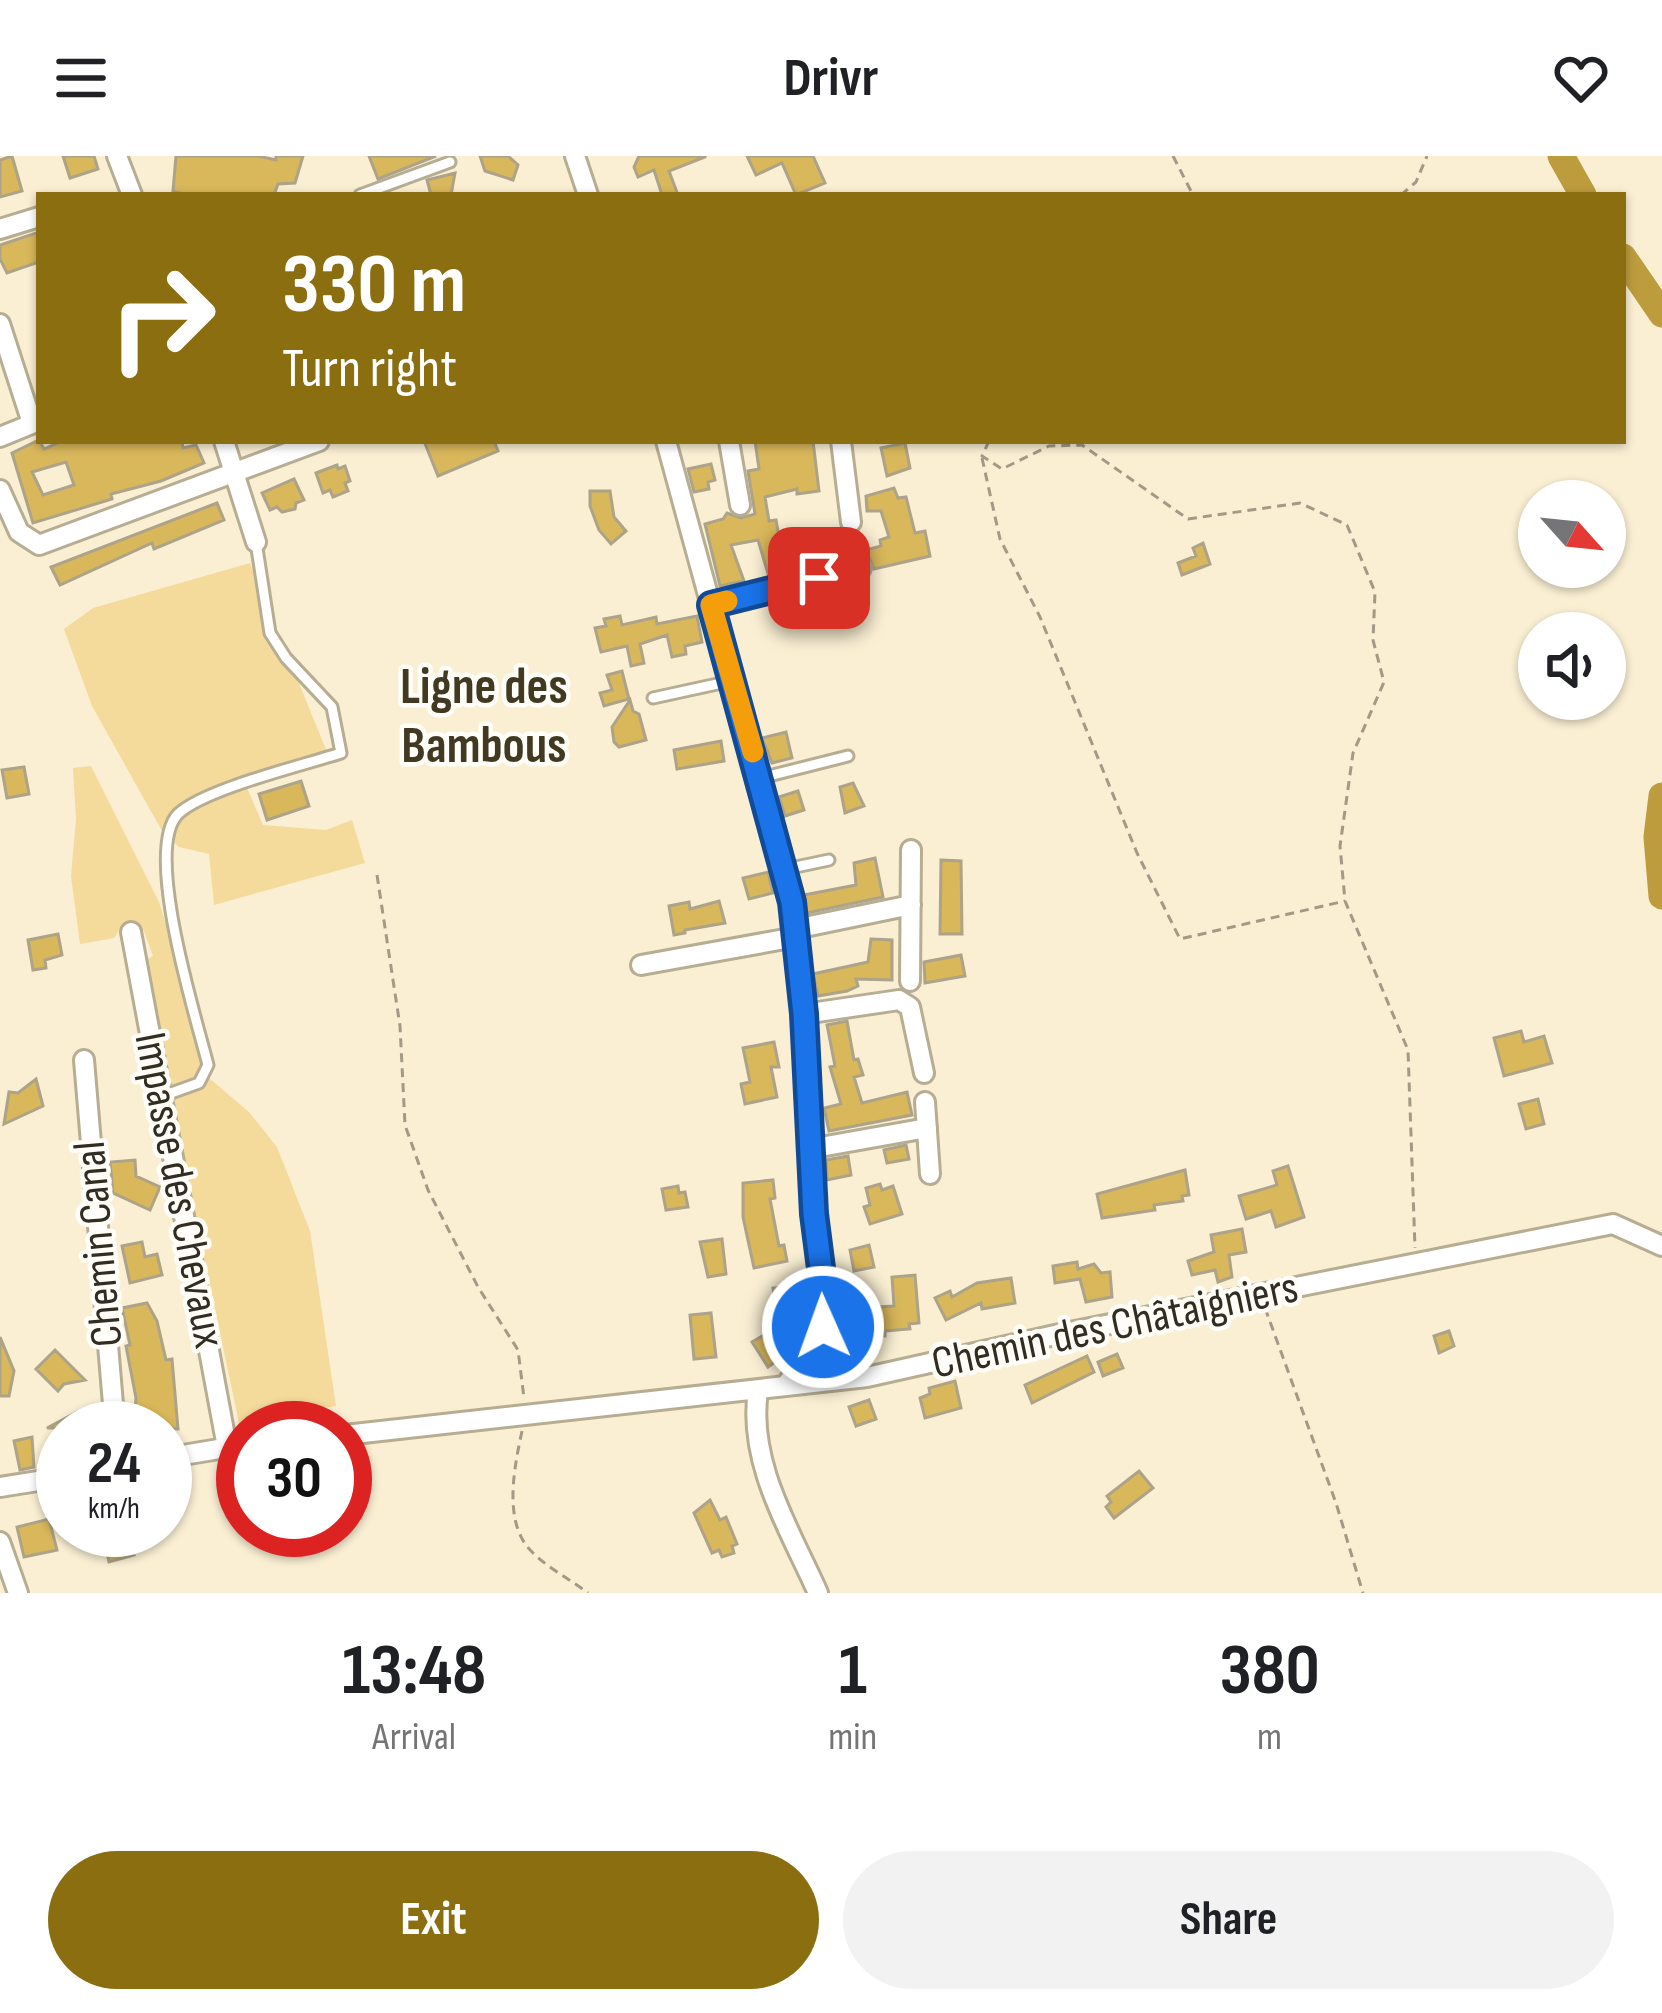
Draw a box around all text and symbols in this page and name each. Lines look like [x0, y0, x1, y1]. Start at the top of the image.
icon: menu [48, 45, 114, 111]
icon: heart [1548, 45, 1614, 111]
text: Drivr [784, 46, 878, 111]
text: 330 m [282, 235, 466, 336]
icon: right [84, 240, 240, 396]
text: Turn right [282, 337, 457, 402]
north arrow [1518, 480, 1626, 588]
map controls [1518, 480, 1626, 720]
pin [768, 527, 870, 629]
icon: arrive [786, 545, 852, 611]
button: sound [1518, 612, 1626, 720]
district label: Ligne des Bambous [400, 657, 568, 777]
street label: Impasse des Chevaux [122, 1028, 237, 1352]
street label: Chemin Canal [63, 1139, 135, 1349]
street label: Chemin des Châtaigniers [927, 1260, 1303, 1392]
position arrow [760, 1264, 886, 1390]
speed limit sign: 30 [216, 1401, 372, 1557]
text: 24 [87, 1428, 141, 1500]
text: km/h [88, 1491, 140, 1527]
text: 13:48 [342, 1628, 486, 1715]
text: 1 [839, 1628, 867, 1715]
text: 380 [1219, 1628, 1320, 1715]
text: Arrival [372, 1714, 456, 1761]
text: min [828, 1714, 877, 1761]
text: m [1257, 1714, 1282, 1761]
button: Exit [48, 1851, 819, 1989]
button: Share [843, 1851, 1614, 1989]

